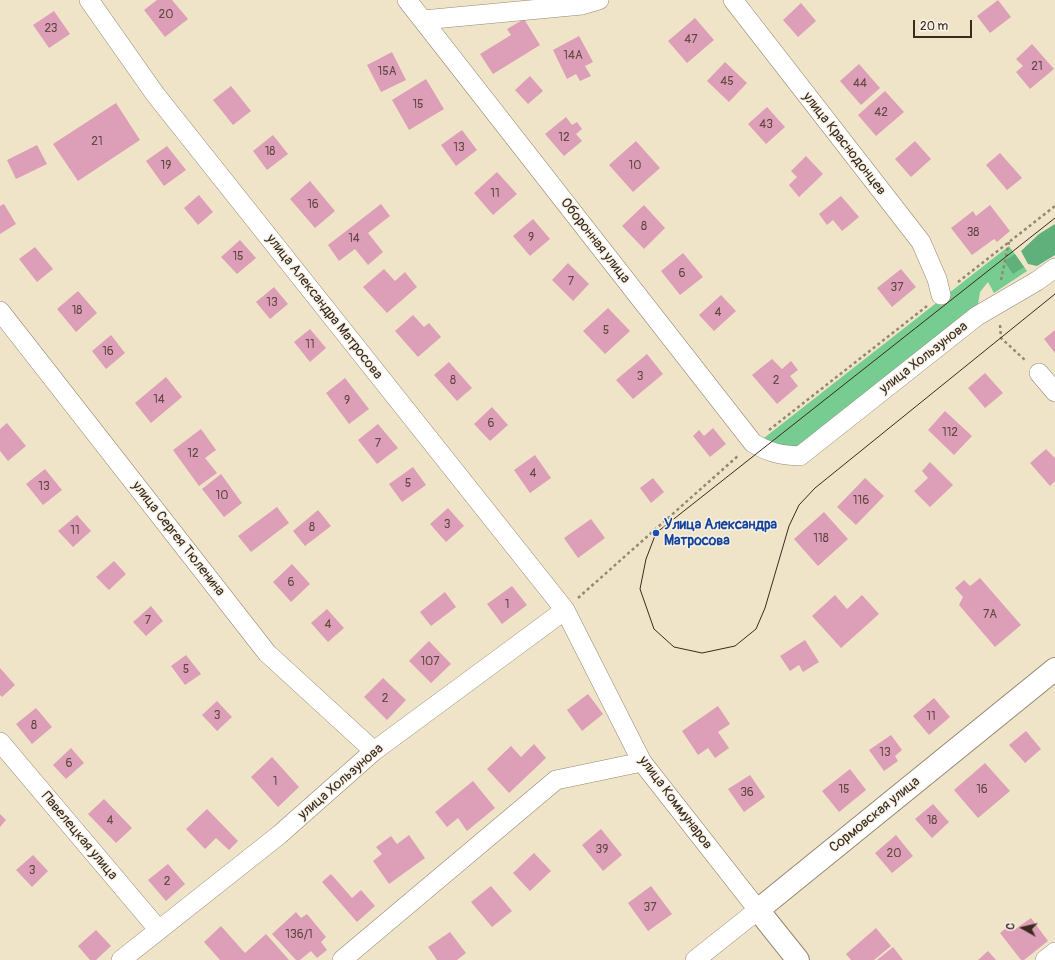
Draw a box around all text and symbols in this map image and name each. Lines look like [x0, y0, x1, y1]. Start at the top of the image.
house number: 20 [159, 8, 173, 22]
scale bar [915, 12, 974, 38]
text: 20 m [920, 19, 948, 34]
house number: 23 [44, 22, 58, 36]
house number: 47 [684, 33, 698, 47]
house number: 14А [563, 49, 583, 63]
house number: 21 [1031, 60, 1043, 74]
house number: 15А [378, 65, 396, 79]
house number: 45 [720, 75, 734, 89]
house number: 44 [853, 77, 867, 91]
street label: улица Краснодонцев [799, 89, 889, 199]
house number: 15 [412, 98, 424, 112]
house number: 42 [874, 106, 888, 120]
house number: 43 [759, 118, 773, 132]
house number: 12 [558, 131, 570, 145]
house number: 21 [91, 135, 103, 149]
house number: 13 [453, 141, 465, 155]
house number: 18 [265, 145, 275, 159]
house number: 19 [161, 159, 171, 173]
house number: 10 [629, 159, 641, 173]
house number: 11 [490, 187, 500, 201]
street label: Оборонная улица [557, 195, 633, 287]
house number: 16 [307, 198, 319, 212]
house number: 8 [641, 220, 647, 234]
house number: 38 [967, 226, 979, 240]
street label: улица Александра Матросова [262, 231, 386, 383]
house number: 9 [528, 231, 534, 245]
house number: 14 [348, 232, 360, 246]
house number: 15 [232, 250, 244, 264]
house number: 6 [679, 267, 685, 281]
house number: 7 [568, 275, 574, 289]
house number: 37 [890, 281, 904, 295]
house number: 13 [266, 296, 278, 310]
house number: 18 [72, 304, 82, 318]
house number: 4 [715, 306, 721, 320]
street label: улица Хользунова [877, 318, 971, 398]
house number: 5 [603, 324, 609, 338]
house number: 11 [305, 338, 315, 352]
house number: 16 [102, 345, 114, 359]
house number: 3 [637, 370, 643, 384]
house number: 8 [450, 374, 456, 388]
house number: 2 [773, 374, 779, 388]
house number: 14 [153, 393, 165, 407]
house number: 9 [344, 394, 350, 408]
house number: 6 [488, 417, 494, 431]
house number: 112 [942, 426, 958, 440]
house number: 7 [375, 437, 381, 451]
house number: 12 [187, 447, 199, 461]
house number: 4 [530, 467, 536, 481]
house number: 5 [405, 477, 411, 491]
street label: улица Сергея Тюленина [128, 478, 228, 600]
house number: 13 [38, 480, 50, 494]
house number: 10 [216, 489, 228, 503]
house number: 116 [853, 494, 869, 508]
place label: Улица Александра Матросова [664, 517, 777, 550]
house number: 3 [444, 518, 450, 532]
house number: 8 [309, 521, 315, 535]
house number: 11 [70, 524, 80, 538]
marker: Улица Александра Матросова [651, 528, 661, 538]
house number: 118 [813, 532, 829, 546]
house number: 6 [288, 576, 294, 590]
house number: 1 [505, 598, 509, 612]
house number: 7А [983, 608, 997, 622]
house number: 7 [145, 614, 151, 628]
house number: 4 [325, 618, 331, 632]
house number: 107 [420, 655, 440, 669]
house number: 5 [183, 663, 189, 677]
house number: 2 [382, 692, 388, 706]
house number: 3 [214, 709, 220, 723]
house number: 11 [926, 710, 936, 724]
house number: 8 [31, 719, 37, 733]
street label: улица Хользунова [295, 740, 387, 824]
house number: 13 [879, 746, 891, 760]
street label: улица Коммунаров [634, 753, 716, 853]
house number: 6 [66, 757, 72, 771]
street label: Сормовская улица [826, 773, 924, 857]
house number: 1 [273, 775, 277, 789]
house number: 15 [838, 783, 850, 797]
house number: 16 [976, 783, 988, 797]
house number: 36 [740, 786, 754, 800]
street label: Павелецкая улица [37, 788, 121, 884]
house number: 4 [107, 814, 113, 828]
house number: 18 [927, 814, 937, 828]
house number: 39 [596, 843, 608, 857]
house number: 20 [887, 847, 901, 861]
house number: 3 [29, 864, 35, 878]
house number: 2 [164, 875, 170, 889]
house number: 37 [643, 901, 657, 915]
north arrow [1003, 908, 1043, 948]
text: С [1004, 922, 1018, 931]
house number: 136/1 [285, 928, 313, 942]

